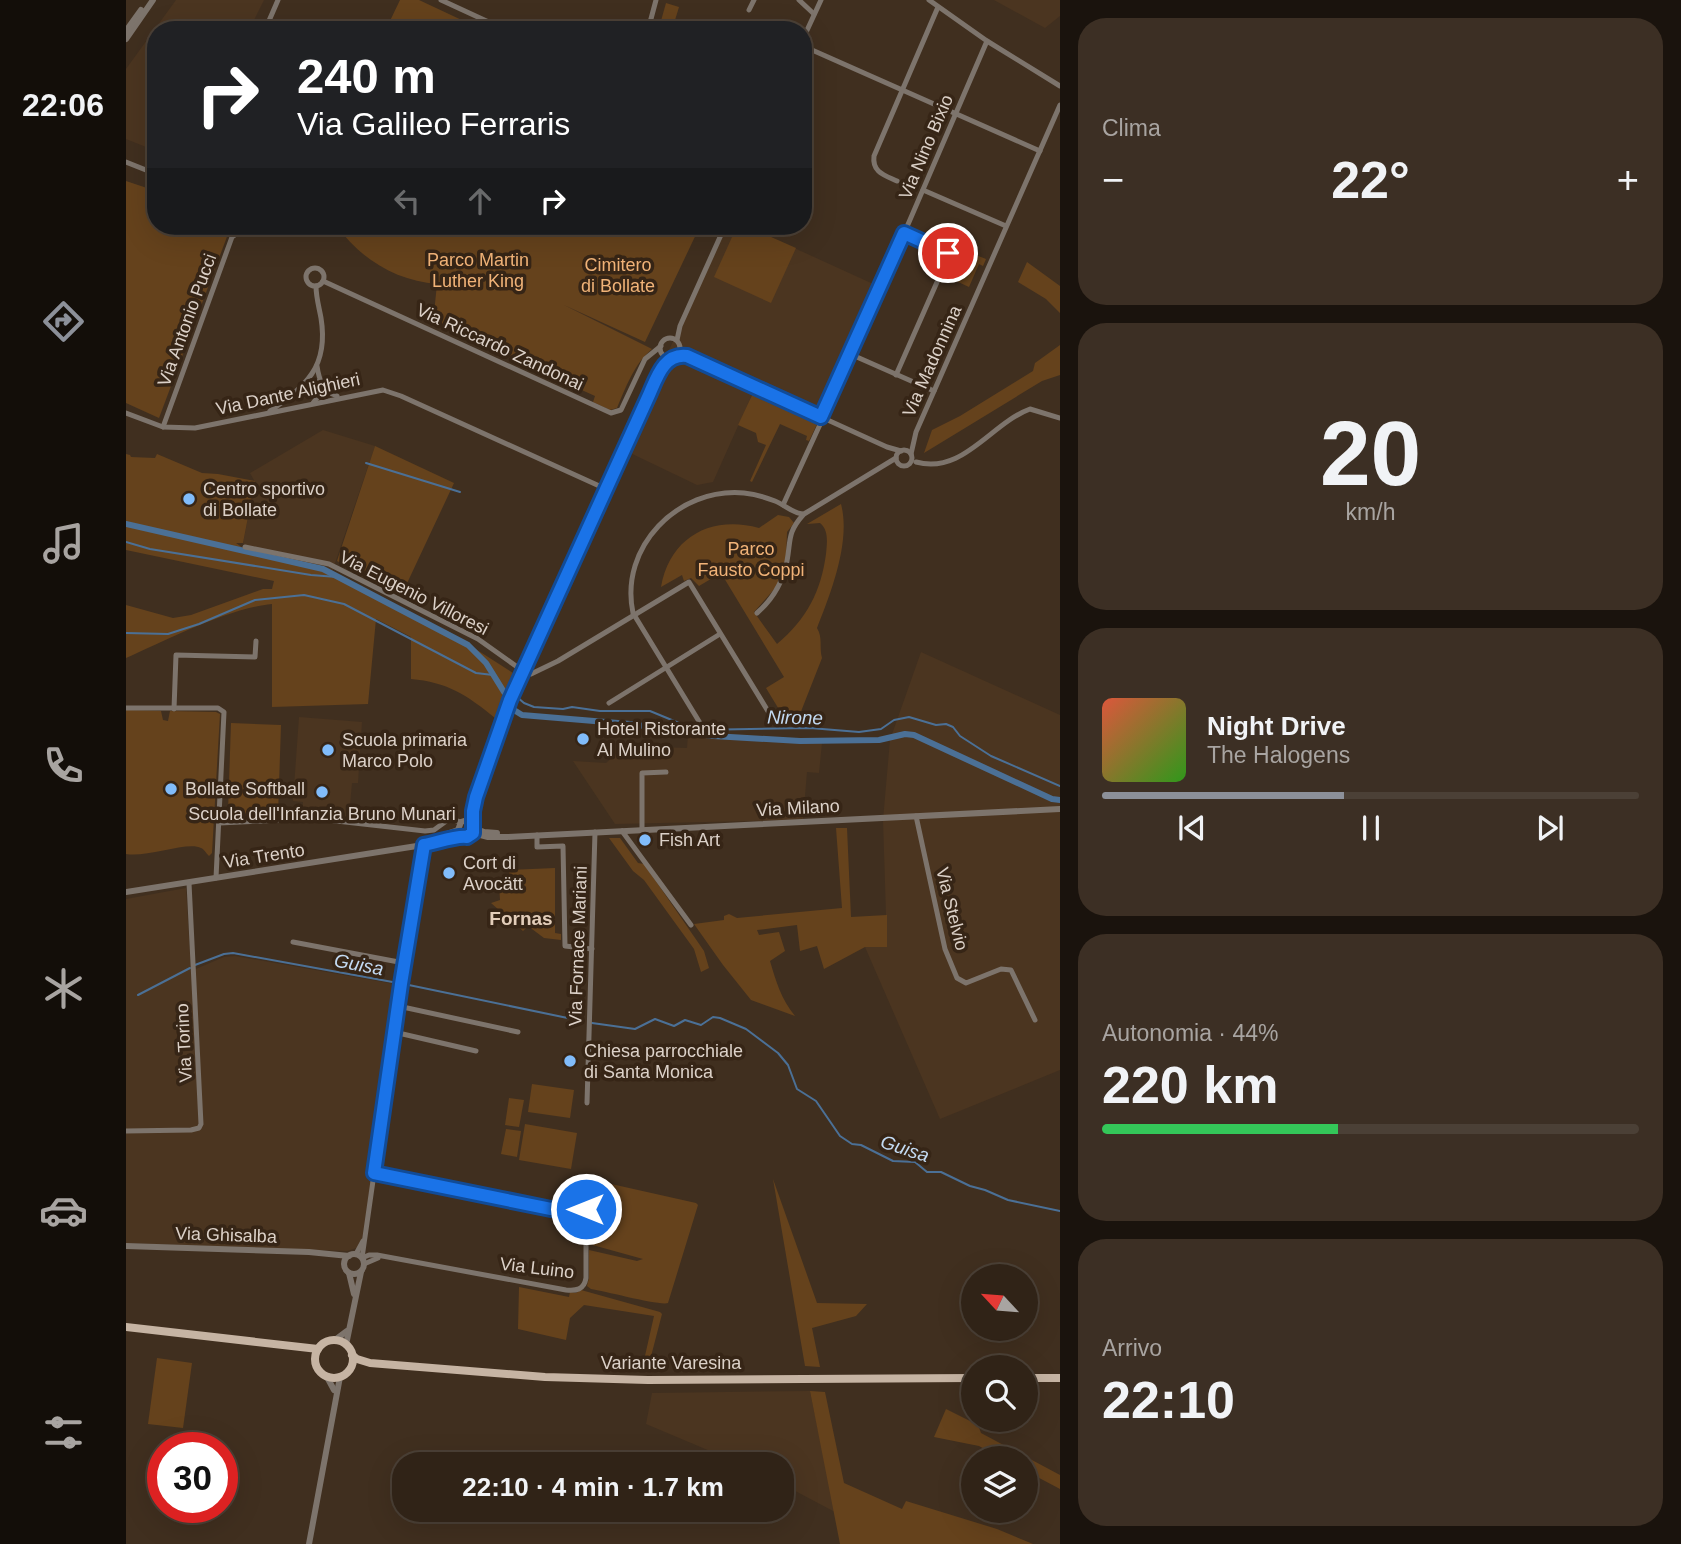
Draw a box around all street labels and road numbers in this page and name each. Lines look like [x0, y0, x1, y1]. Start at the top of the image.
street label: Via Nino Bixio [895, 92, 957, 202]
street label: Via Antonio Pucci [154, 251, 220, 389]
street label: Via Riccardo Zandonai [413, 300, 587, 394]
street label: Via Madonnina [899, 301, 966, 420]
street label: Via Dante Alighieri [214, 369, 362, 419]
street label: Via Eugenio Villoresi [336, 547, 492, 639]
street label: Via Milano [756, 796, 840, 820]
street label: Via Trento [222, 840, 306, 872]
street label: Via Fornace Mariani [565, 865, 591, 1027]
street label: Via Stelvio [932, 865, 972, 953]
street label: Via Torino [172, 1003, 196, 1083]
street label: Via Ghisalba [175, 1223, 278, 1247]
street label: Via Luino [499, 1254, 575, 1282]
street label: Variante Varesina [601, 1353, 742, 1373]

